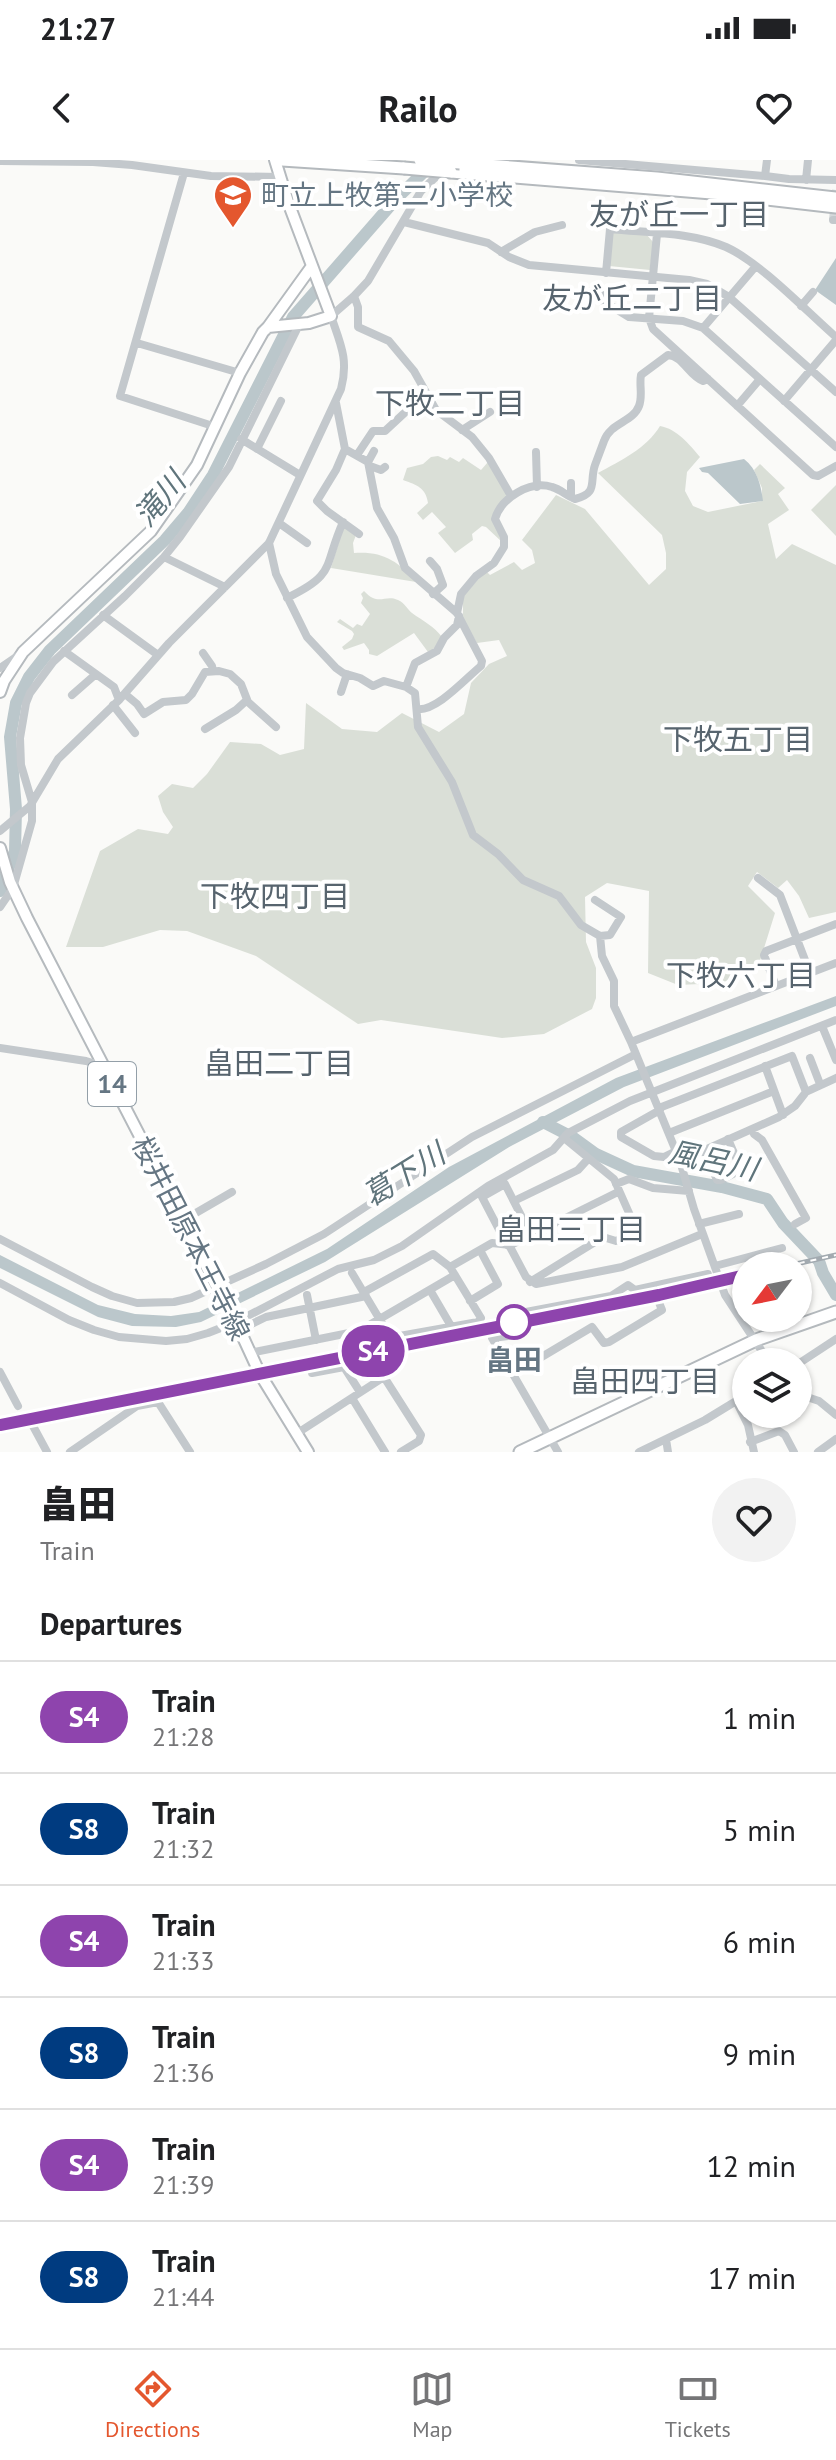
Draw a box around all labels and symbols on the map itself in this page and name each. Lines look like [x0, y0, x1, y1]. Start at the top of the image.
school or university icon: 町立上牧第二小学校 [212, 174, 254, 229]
place label: 町立上牧第二小学校 [261, 176, 513, 213]
district label: 友が丘一丁目 [589, 194, 769, 233]
district label: 友が丘二丁目 [542, 278, 722, 317]
district label: 下牧二丁目 [375, 383, 525, 422]
water label: 滝川 [125, 460, 195, 534]
district label: 下牧五丁目 [663, 719, 813, 758]
district label: 下牧四丁目 [200, 876, 350, 915]
district label: 下牧六丁目 [666, 955, 816, 994]
district label: 畠田二丁目 [204, 1043, 354, 1082]
road number: 14 [88, 1062, 136, 1106]
street label: 桜井田原本王寺線 [124, 1130, 259, 1346]
water label: 風呂川 [665, 1131, 764, 1189]
water label: 葛下川 [355, 1132, 454, 1214]
district label: 畠田三丁目 [496, 1209, 646, 1248]
north arrow [732, 1252, 812, 1332]
marker: 畠田 [497, 1305, 531, 1339]
line badge: S4 [337, 1325, 409, 1377]
place label: 畠田 [486, 1341, 542, 1378]
district label: 畠田四丁目 [570, 1361, 720, 1400]

